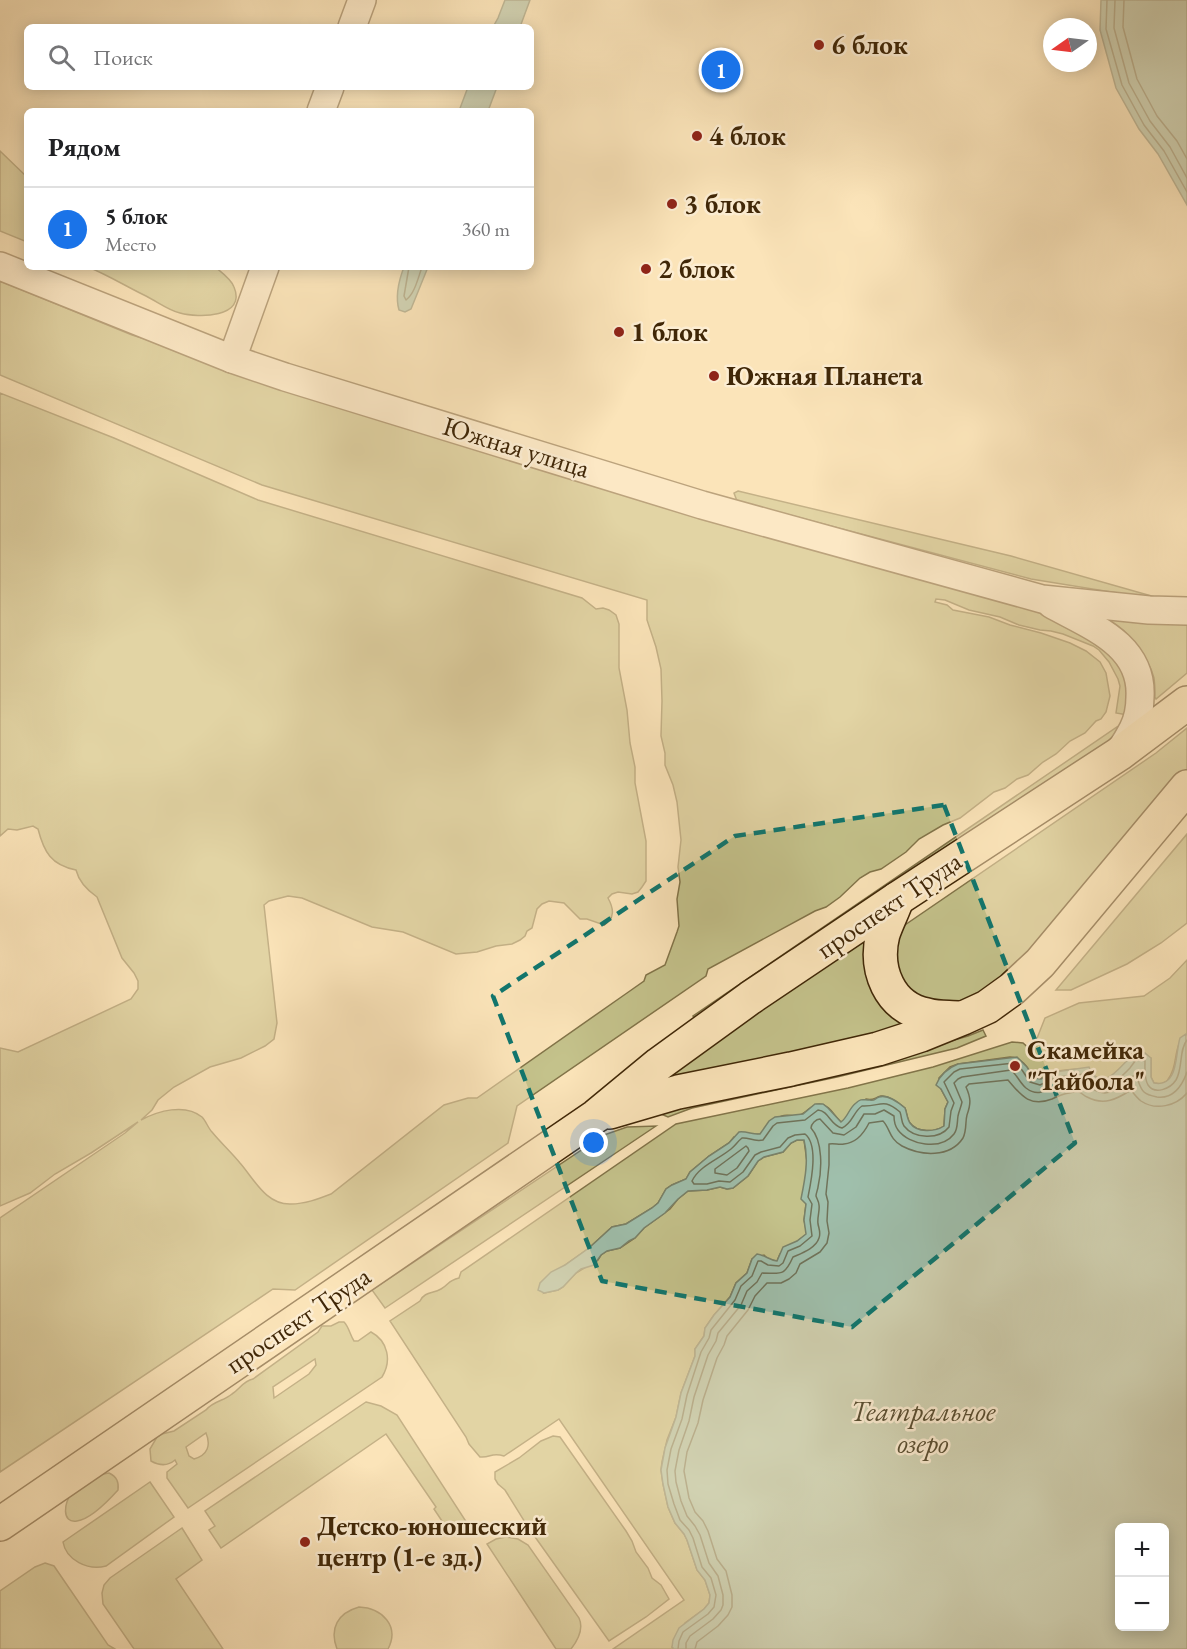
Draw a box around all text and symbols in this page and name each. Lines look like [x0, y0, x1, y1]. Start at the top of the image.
north arrow [1043, 18, 1097, 72]
search box [24, 24, 534, 90]
place label: 6 блок [831, 27, 908, 62]
marker: 6 блок [812, 38, 826, 52]
icon: search [45, 41, 78, 74]
text: Поиск [93, 43, 153, 72]
pin: 1 [702, 48, 740, 92]
place label: 4 блок [709, 118, 786, 153]
marker: 4 блок [690, 129, 704, 143]
text: Рядом [48, 130, 121, 164]
place label: 3 блок [684, 186, 761, 221]
marker: 3 блок [665, 197, 679, 211]
text: 5 блок [105, 202, 168, 231]
text: 1 [62, 216, 73, 242]
text: 360 m [462, 216, 510, 242]
text: Место [105, 231, 156, 257]
place label: 2 блок [658, 251, 735, 286]
marker: 2 блок [639, 262, 653, 276]
place label: 1 блок [631, 314, 708, 349]
marker: 1 блок [612, 325, 626, 339]
place label: Южная Планета [726, 358, 923, 393]
marker: Южная Планета [707, 369, 721, 383]
street label: Южная улица [438, 408, 594, 486]
street label: проспект Труда [809, 843, 968, 966]
place label: Скамейка "Тайбола" [1027, 1032, 1145, 1098]
marker: Скамейка "Тайбола" [1008, 1059, 1022, 1073]
your location [579, 1128, 608, 1157]
street label: проспект Труда [218, 1258, 377, 1381]
water label: Театральное озеро [851, 1393, 996, 1461]
place label: Детско-юношеский центр (1-е зд.) [317, 1508, 547, 1574]
map controls [1115, 1523, 1169, 1631]
button: + [1115, 1523, 1169, 1577]
marker: Детско-юношеский центр (1-е зд.) [298, 1535, 312, 1549]
button: − [1115, 1577, 1169, 1631]

